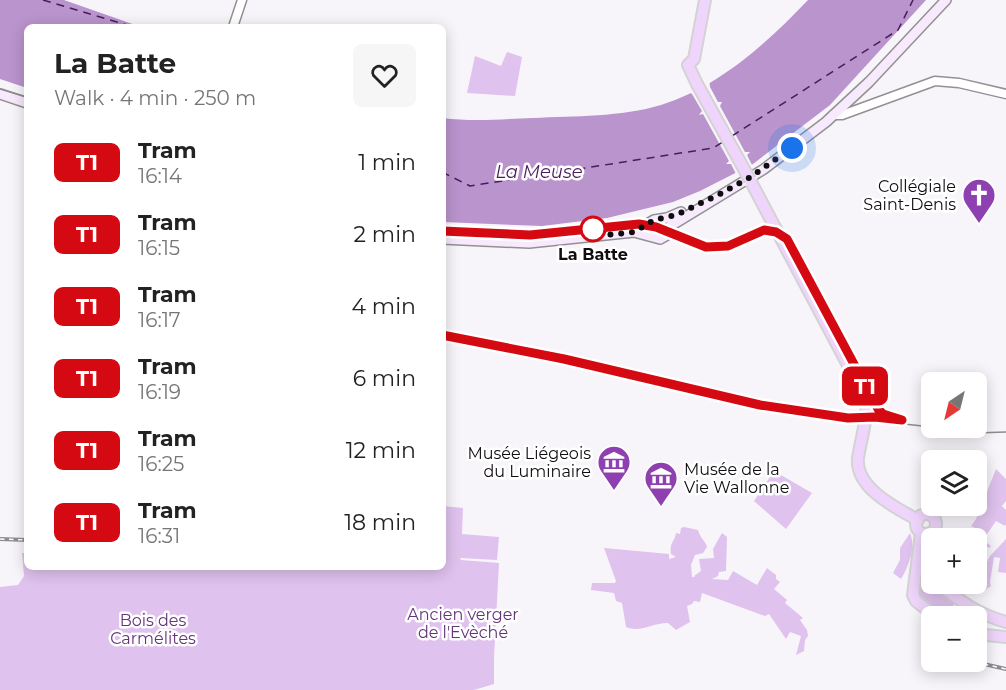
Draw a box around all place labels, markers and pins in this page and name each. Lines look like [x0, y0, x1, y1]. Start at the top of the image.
place label: Collégiale Saint-Denis [863, 177, 956, 214]
church icon: Collégiale Saint-Denis [961, 177, 997, 224]
marker: La Batte [580, 216, 606, 242]
place label: La Batte [558, 245, 628, 264]
place label: Musée Liégeois du Luminaire [467, 444, 591, 481]
museum icon: Musée Liégeois du Luminaire [596, 444, 632, 491]
museum icon: Musée de la Vie Wallonne [643, 460, 679, 507]
place label: Musée de la Vie Wallonne [684, 460, 789, 497]

